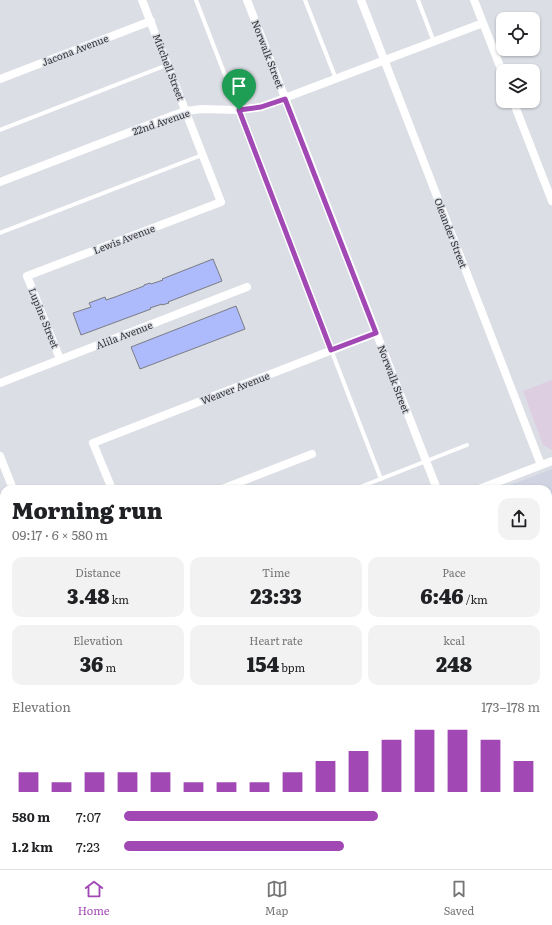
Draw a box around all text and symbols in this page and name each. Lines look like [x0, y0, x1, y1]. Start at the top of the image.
map controls [496, 12, 540, 108]
button: locate [496, 12, 540, 56]
street label: Norwalk Street [249, 17, 288, 90]
street label: Jacona Avenue [39, 30, 110, 69]
street label: Mitchell Street [150, 31, 189, 103]
button: layers [496, 64, 540, 108]
pin [222, 69, 256, 110]
icon: arrive [228, 75, 250, 97]
street label: 22nd Avenue [130, 105, 192, 138]
street label: Oleander Street [431, 195, 472, 270]
street label: Lewis Avenue [91, 220, 157, 257]
street label: Lupine Street [25, 285, 63, 350]
street label: Alila Avenue [93, 317, 154, 352]
street label: Norwalk Street [375, 342, 414, 415]
street label: Weaver Avenue [198, 367, 271, 408]
text: Morning run [12, 493, 162, 526]
button: share [498, 498, 540, 540]
text: 09:17 · 6 × 580 m [12, 525, 108, 544]
text: Distance [75, 564, 121, 580]
text: Time [262, 564, 290, 580]
text: Pace [442, 564, 466, 580]
text: 3.48 [67, 580, 109, 610]
text: 23:33 [250, 580, 302, 610]
text: 6:46 [420, 580, 464, 610]
text: km [109, 591, 129, 607]
text: /km [464, 591, 488, 607]
text: Elevation [73, 632, 123, 648]
text: Heart rate [249, 632, 303, 648]
text: kcal [443, 632, 465, 648]
text: 36 [80, 648, 103, 678]
text: 154 [247, 648, 279, 678]
text: 248 [436, 648, 472, 678]
text: m [103, 659, 116, 675]
text: bpm [279, 659, 305, 675]
text: Elevation [12, 697, 71, 716]
text: 173–178 m [481, 697, 540, 716]
text: 580 m [12, 807, 50, 826]
text: 7:07 [76, 807, 101, 826]
text: 1.2 km [12, 837, 53, 856]
text: 7:23 [76, 837, 100, 856]
tab: Home [78, 878, 109, 918]
tab: Map [265, 878, 288, 918]
tab: Saved [444, 878, 474, 918]

